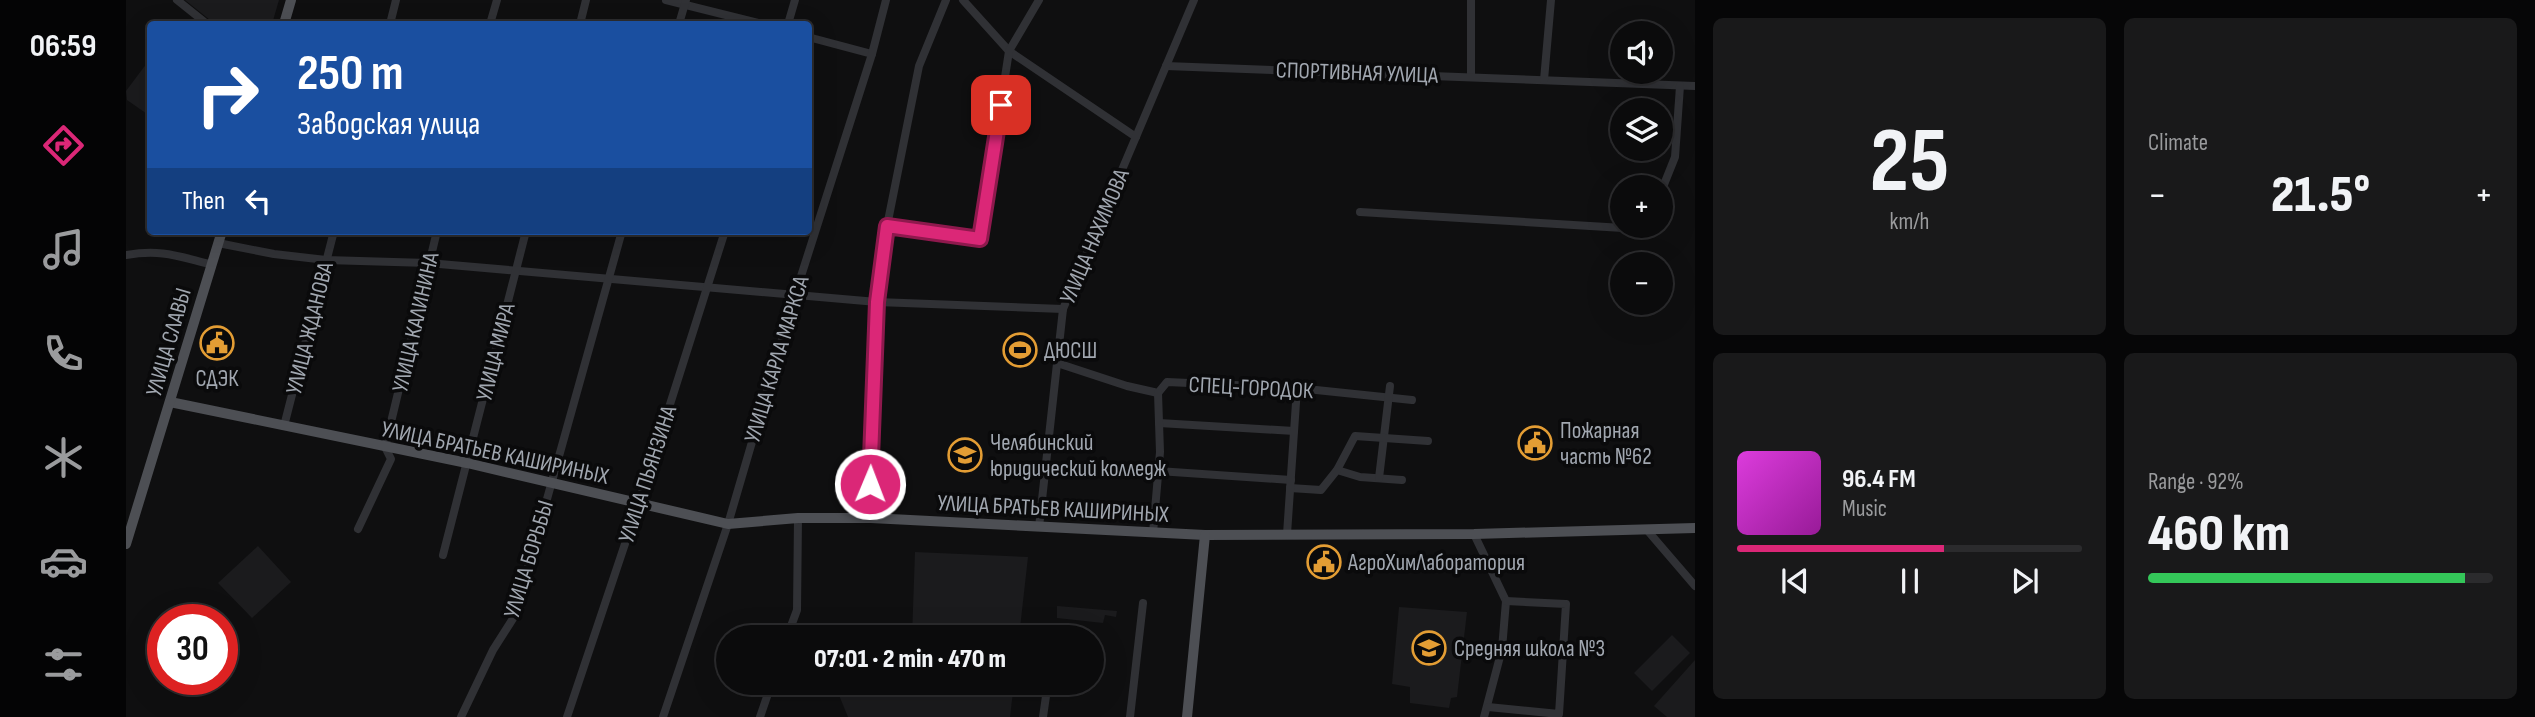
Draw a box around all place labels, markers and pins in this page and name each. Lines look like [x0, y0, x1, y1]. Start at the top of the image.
pin [971, 75, 1031, 135]
public building icon: СДЭК [198, 324, 236, 362]
sports icon: ДЮСШ [1001, 331, 1039, 369]
place label: ДЮСШ [1044, 337, 1097, 365]
place label: СДЭК [195, 365, 239, 393]
place label: Пожарная часть №62 [1560, 417, 1652, 471]
public building icon: Пожарная часть №62 [1516, 424, 1554, 462]
place label: Челябинский юридический колледж [990, 429, 1167, 483]
school or university icon: Челябинский юридический колледж [946, 436, 984, 474]
public building icon: АгроХимЛаборатория [1305, 543, 1343, 581]
place label: АгроХимЛаборатория [1347, 549, 1525, 577]
school or university icon: Средняя школа №3 [1410, 629, 1448, 667]
place label: Средняя школа №3 [1454, 635, 1605, 663]

